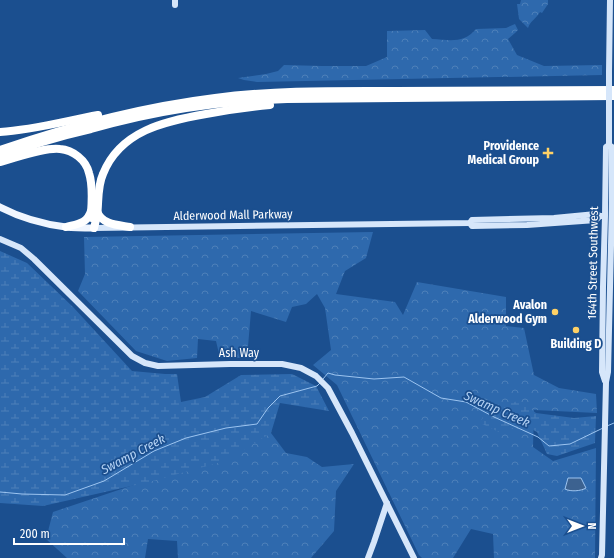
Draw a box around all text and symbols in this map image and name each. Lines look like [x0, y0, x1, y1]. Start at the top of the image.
place label: Providence Medical Group [468, 139, 539, 167]
marker: Providence Medical Group [542, 147, 554, 159]
street label: 164th Street Southwest [585, 206, 601, 320]
street label: Alderwood Mall Parkway [173, 207, 293, 223]
place label: Avalon Alderwood Gym [467, 298, 547, 326]
marker: Avalon Alderwood Gym [550, 307, 560, 317]
marker: Building D [571, 325, 581, 335]
place label: Building D [551, 337, 601, 351]
street label: Ash Way [219, 346, 260, 360]
water label: Swamp Creek [461, 387, 533, 430]
water label: Swamp Creek [97, 431, 168, 478]
north arrow [562, 506, 602, 546]
scale bar [14, 520, 124, 546]
text: N [585, 523, 598, 529]
text: 200 m [20, 527, 50, 541]

